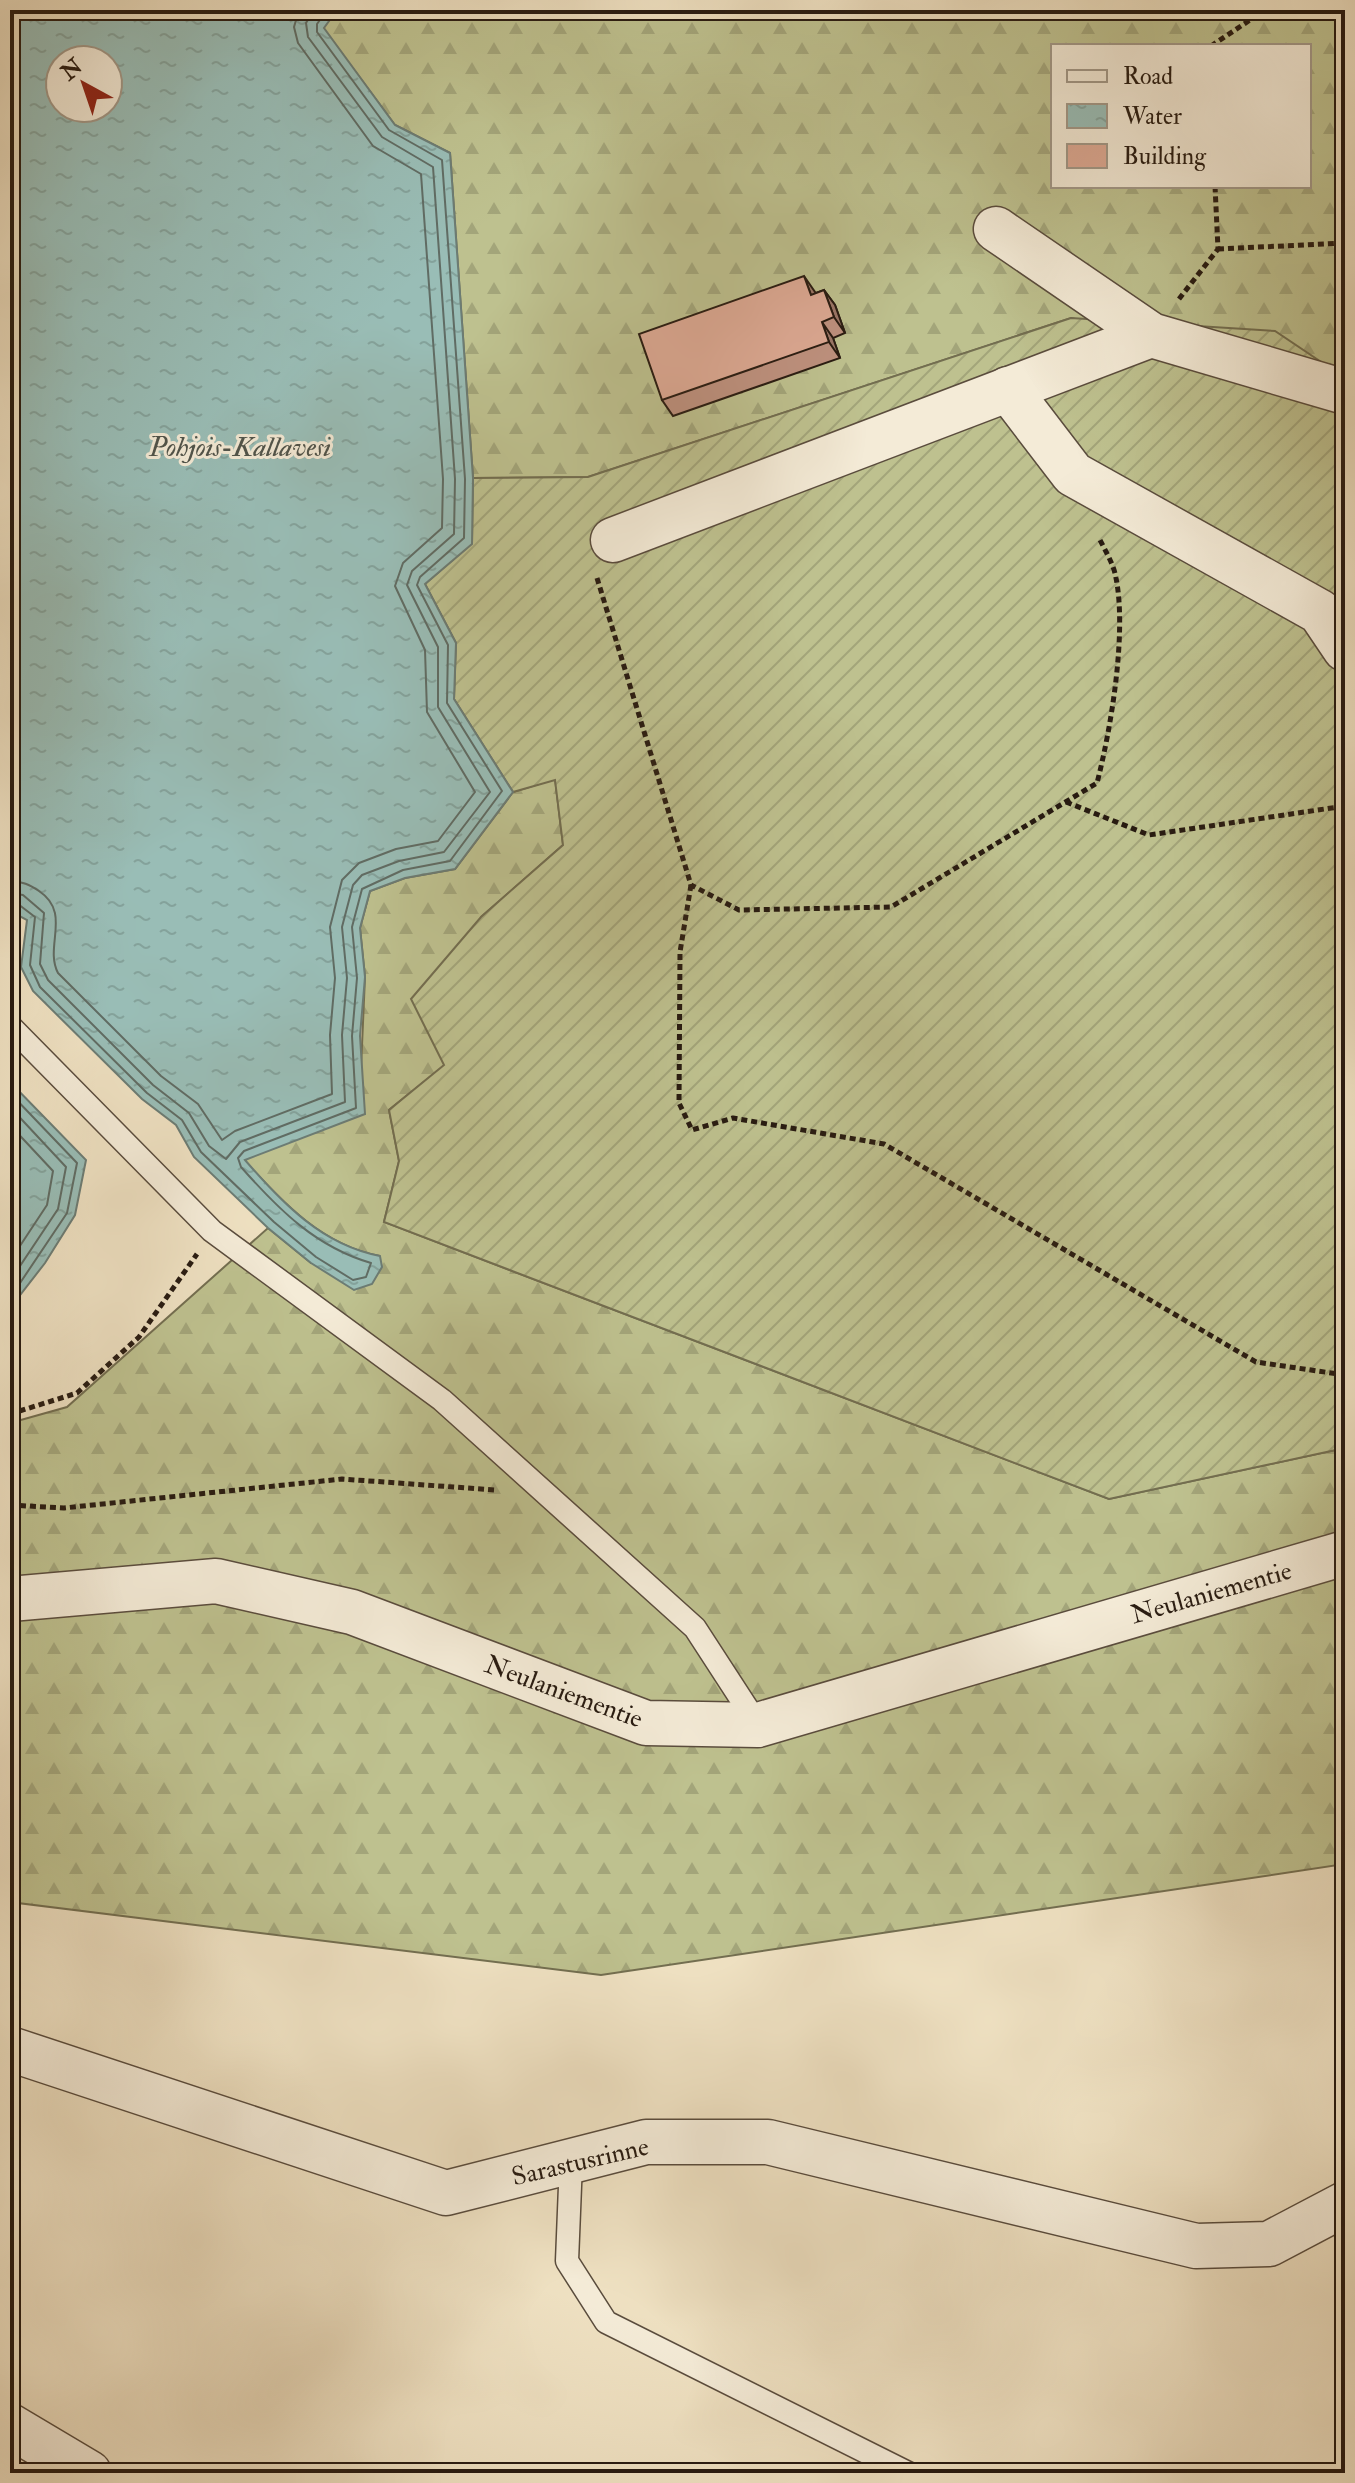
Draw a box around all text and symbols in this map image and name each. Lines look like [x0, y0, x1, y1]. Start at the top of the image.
north arrow [44, 44, 124, 124]
legend [1051, 44, 1311, 188]
text: N [54, 52, 89, 87]
text: Road [1123, 61, 1173, 92]
text: Water [1122, 101, 1182, 132]
text: Building [1123, 141, 1207, 172]
water label: Pohjois-Kallavesi [148, 430, 332, 465]
street label: Neulaniementie [1127, 1555, 1295, 1631]
street label: Neulaniementie [480, 1649, 647, 1735]
street label: Sarastusrinne [509, 2131, 652, 2193]

